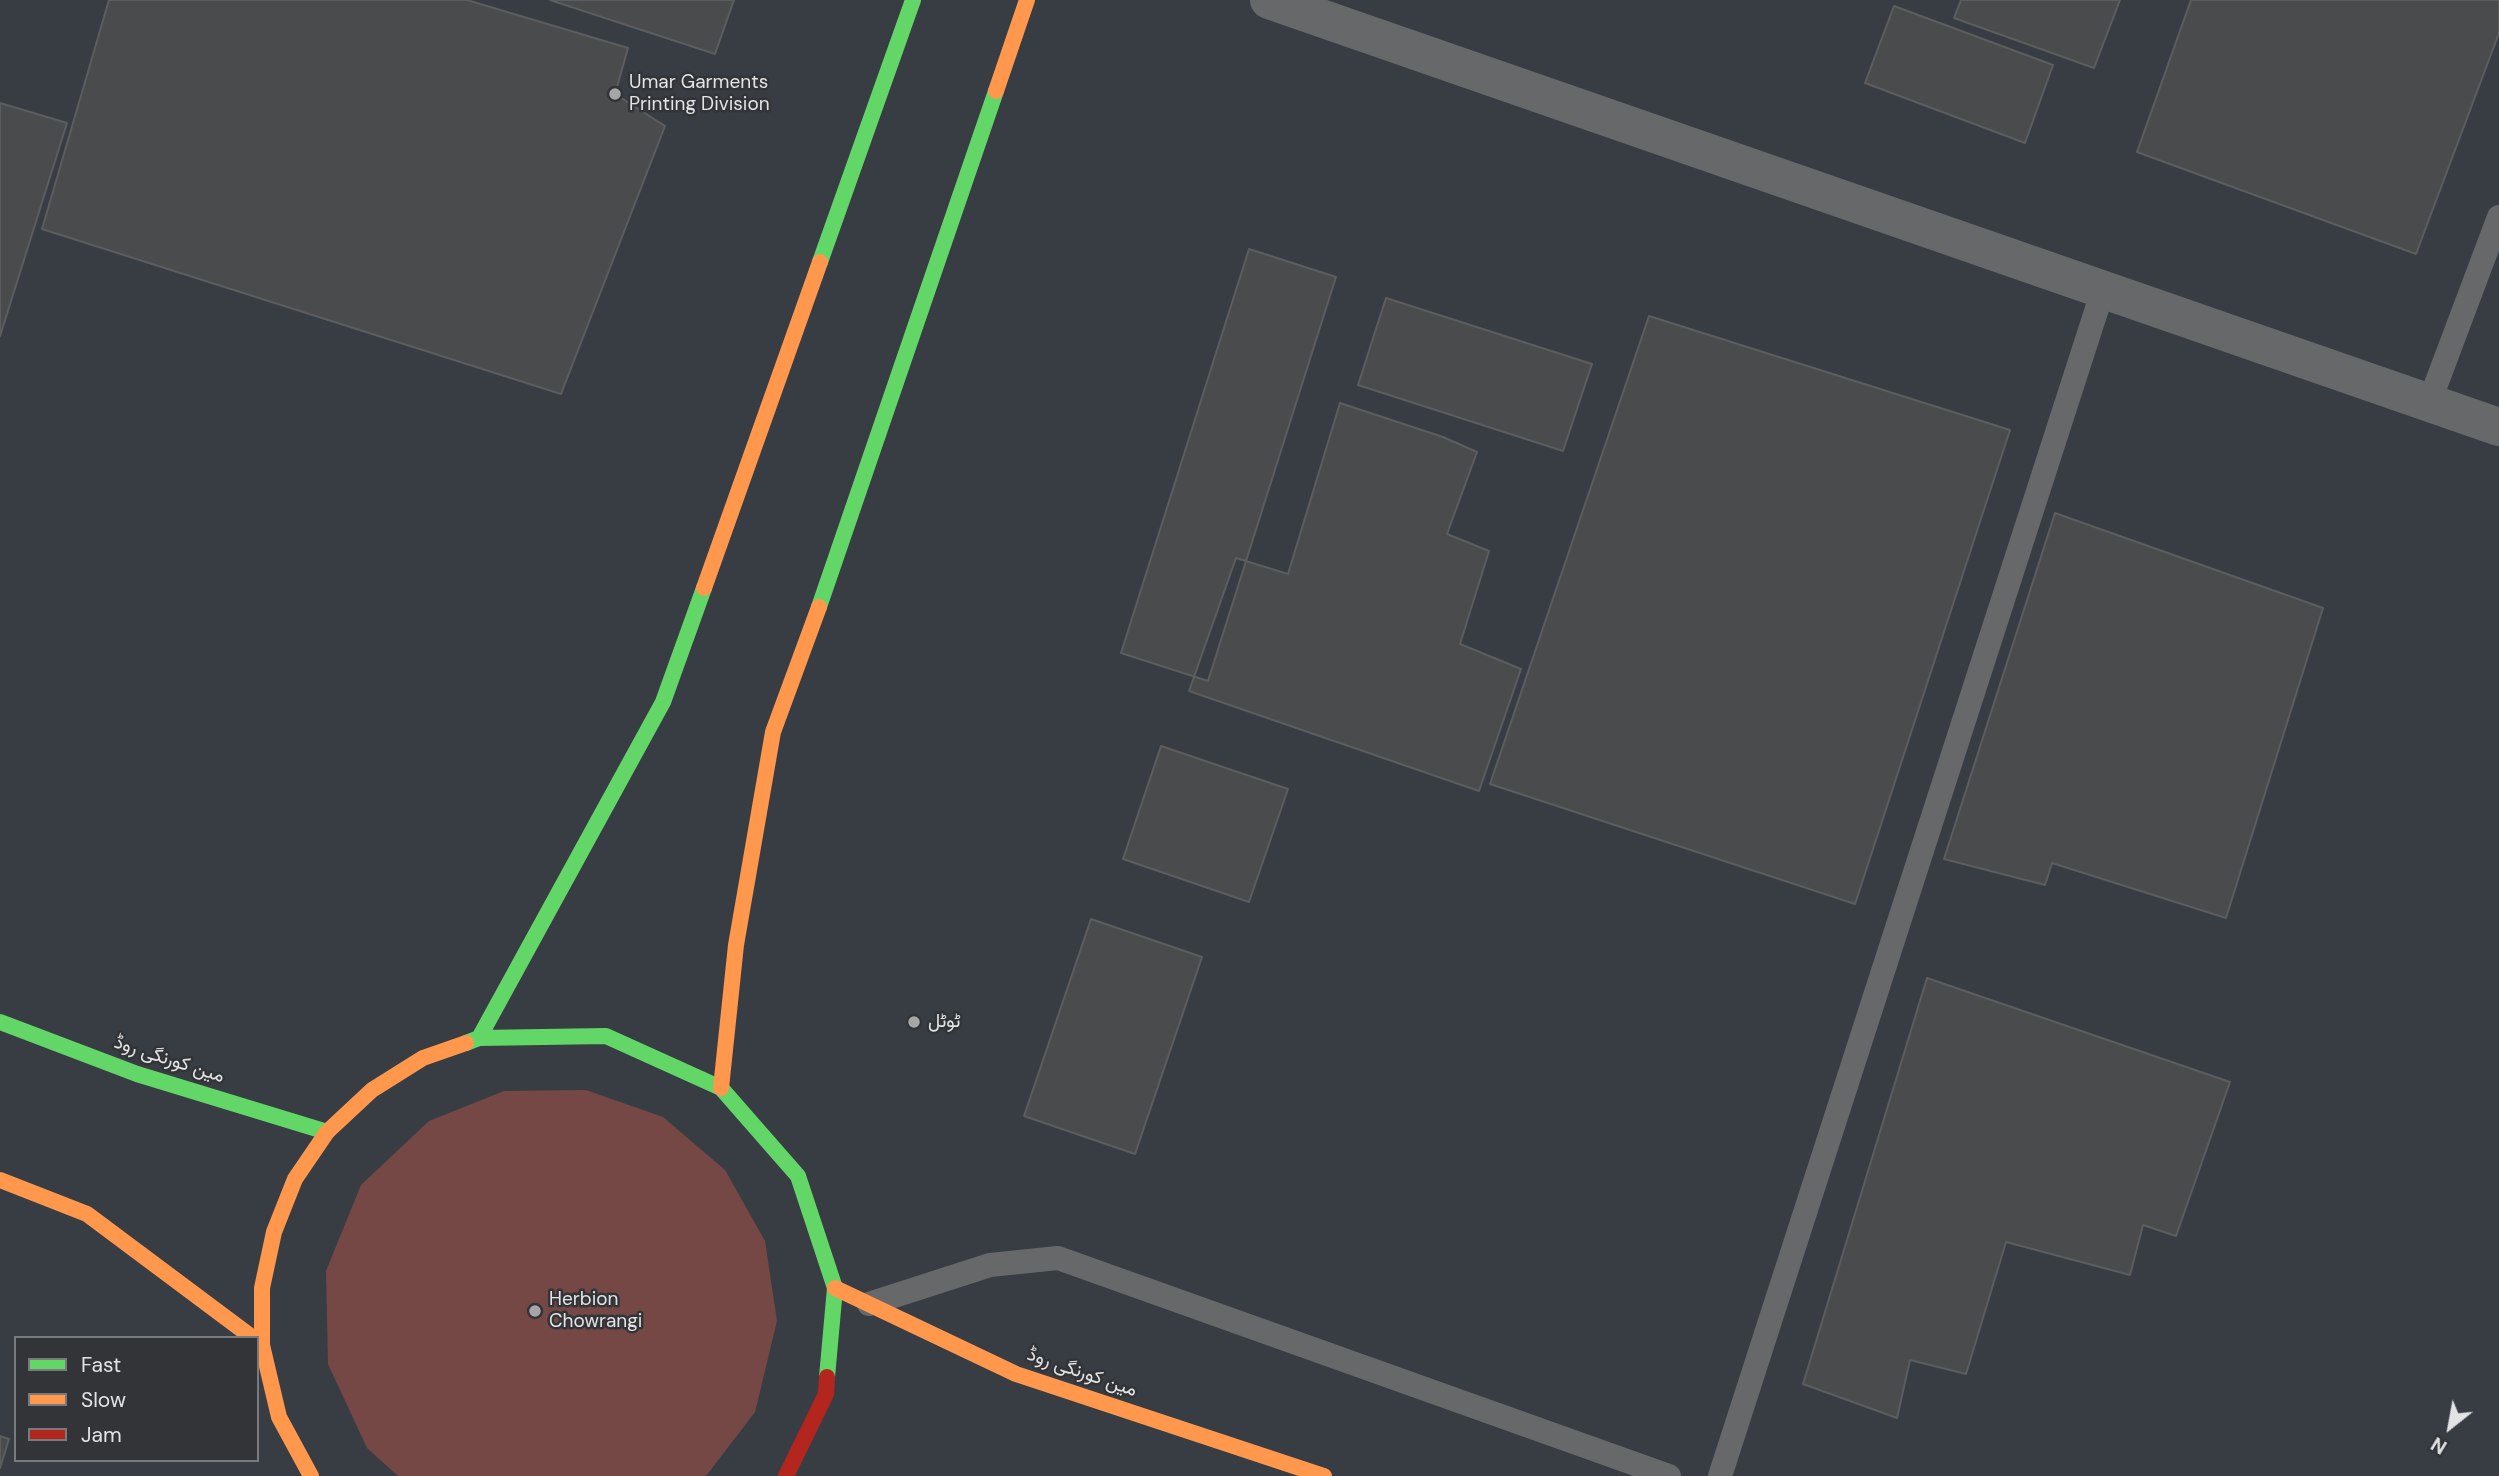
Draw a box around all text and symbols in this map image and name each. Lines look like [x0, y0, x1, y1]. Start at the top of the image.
place label: Umar Garments Printing Division [629, 72, 770, 116]
marker: Umar Garments Printing Division [607, 86, 623, 102]
place label: ٹوٹل [928, 1011, 960, 1033]
marker: ٹوٹل [906, 1014, 922, 1030]
street label: مین کورنگی روڈ [111, 1031, 227, 1089]
place label: Herbion Chowrangi [549, 1289, 642, 1333]
marker: Herbion Chowrangi [527, 1303, 543, 1319]
legend [14, 1336, 259, 1462]
street label: مین کورنگی روڈ [1024, 1344, 1140, 1402]
text: Fast [81, 1351, 121, 1379]
text: Slow [81, 1386, 126, 1414]
north arrow [2415, 1392, 2485, 1462]
text: Jam [81, 1421, 122, 1449]
text: N [2427, 1431, 2451, 1460]

